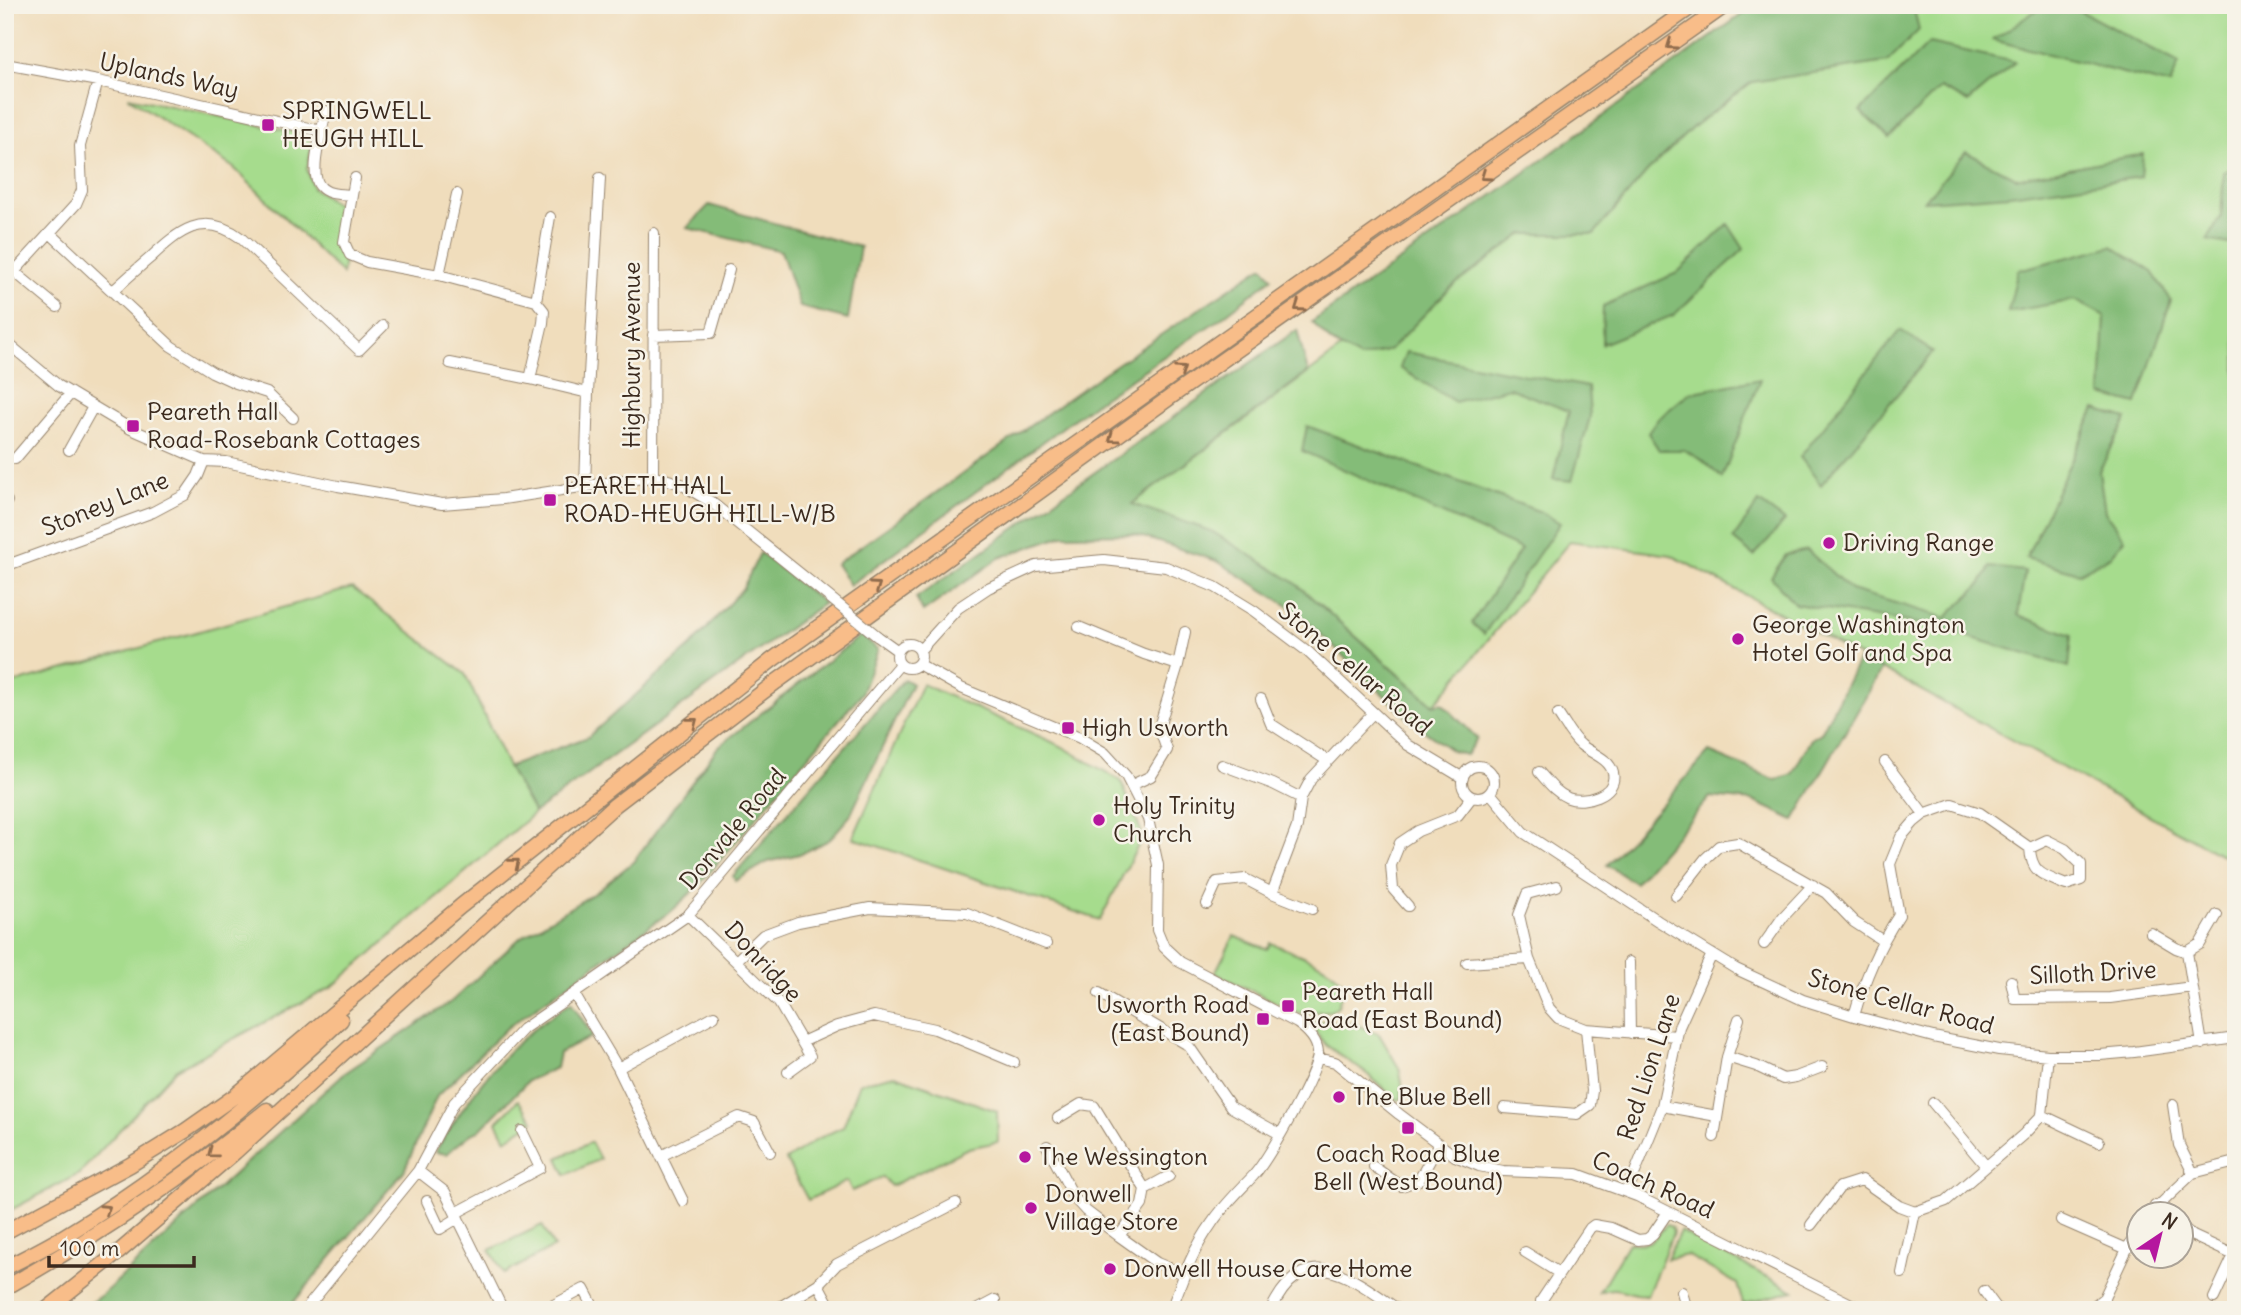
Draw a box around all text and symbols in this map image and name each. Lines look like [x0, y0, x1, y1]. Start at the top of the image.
one-way arrow [1666, 37, 1679, 49]
street label: Uplands Way [97, 46, 242, 104]
place label: SPRINGWELL HEUGH HILL [282, 95, 431, 153]
marker: SPRINGWELL HEUGH HILL [260, 117, 276, 133]
one-way arrow [1480, 168, 1493, 180]
street label: Highbury Avenue [616, 262, 646, 448]
one-way arrow [1294, 299, 1307, 311]
one-way arrow [1173, 366, 1186, 378]
place label: Peareth Hall Road-Rosebank Cottages [147, 396, 420, 454]
marker: Peareth Hall Road-Rosebank Cottages [125, 418, 141, 434]
one-way arrow [1108, 430, 1121, 443]
street label: Stoney Lane [37, 464, 172, 542]
place label: PEARETH HALL ROAD-HEUGH HILL-W/B [564, 470, 836, 528]
marker: PEARETH HALL ROAD-HEUGH HILL-W/B [542, 492, 558, 508]
place label: Driving Range [1843, 527, 1994, 557]
marker: Driving Range [1821, 535, 1837, 551]
one-way arrow [868, 582, 881, 594]
street label: Stone Cellar Road [1273, 595, 1439, 741]
place label: George Washington Hotel Golf and Spa [1752, 609, 1965, 667]
marker: George Washington Hotel Golf and Spa [1730, 631, 1746, 647]
place label: High Usworth [1082, 712, 1229, 742]
one-way arrow [685, 717, 698, 730]
marker: High Usworth [1060, 720, 1076, 736]
street label: Donvale Road [673, 761, 792, 895]
place label: Holy Trinity Church [1113, 790, 1236, 848]
marker: Holy Trinity Church [1091, 812, 1107, 828]
one-way arrow [507, 859, 519, 872]
street label: Donridge [719, 915, 809, 1008]
street label: Silloth Drive [2029, 954, 2157, 990]
street label: Stone Cellar Road [1805, 962, 1998, 1040]
place label: Peareth Hall Road (East Bound) [1302, 976, 1502, 1034]
place label: Usworth Road (East Bound) [1096, 989, 1249, 1047]
street label: Red Lion Lane [1610, 990, 1686, 1144]
marker: Peareth Hall Road (East Bound) [1280, 998, 1296, 1014]
marker: Usworth Road (East Bound) [1255, 1011, 1271, 1027]
place label: The Blue Bell [1353, 1081, 1491, 1111]
marker: The Blue Bell [1331, 1089, 1347, 1105]
marker: Coach Road Blue Bell (West Bound) [1400, 1120, 1416, 1136]
place label: Coach Road Blue Bell (West Bound) [1313, 1138, 1503, 1196]
place label: The Wessington [1039, 1141, 1208, 1171]
street label: Coach Road [1588, 1144, 1719, 1224]
one-way arrow [207, 1145, 219, 1158]
marker: The Wessington [1017, 1149, 1033, 1165]
place label: Donwell Village Store [1045, 1178, 1178, 1236]
marker: Donwell Village Store [1023, 1200, 1039, 1216]
north arrow [2126, 1200, 2196, 1270]
one-way arrow [98, 1204, 111, 1217]
text: N [2157, 1207, 2182, 1235]
scale bar [49, 1224, 194, 1268]
text: 100 m [60, 1235, 119, 1262]
place label: Donwell House Care Home [1124, 1253, 1413, 1283]
marker: Donwell House Care Home [1102, 1261, 1118, 1277]

